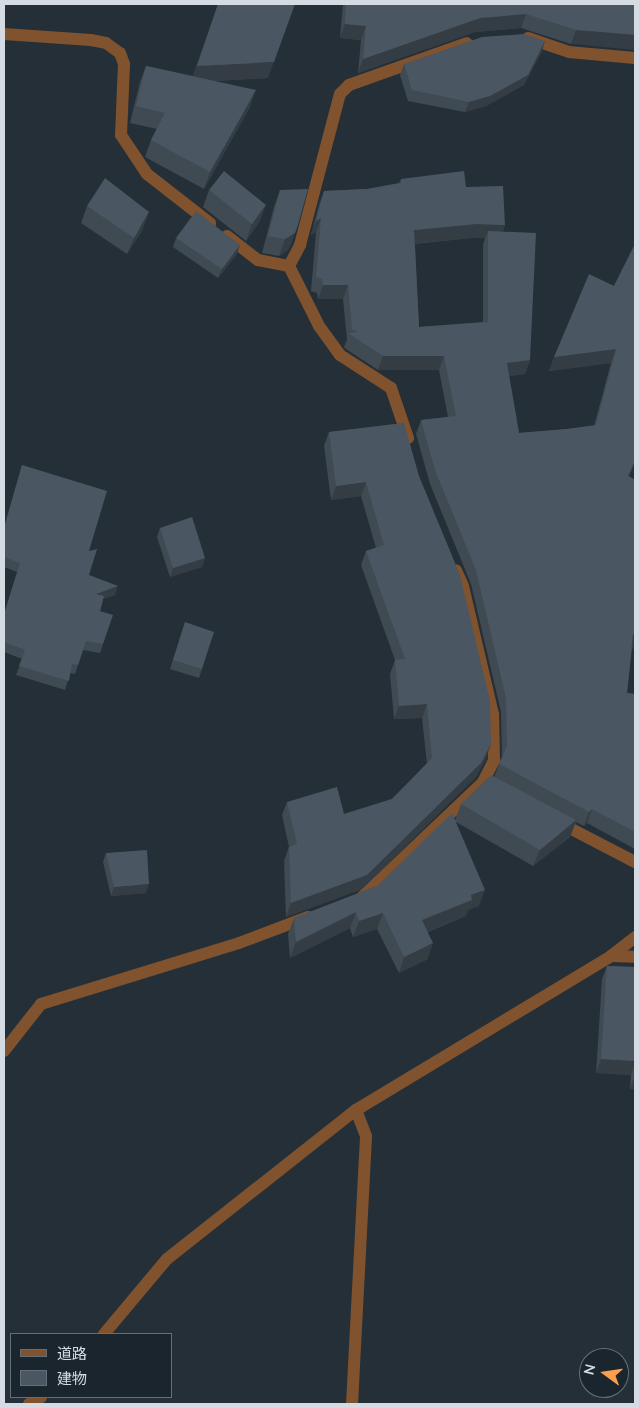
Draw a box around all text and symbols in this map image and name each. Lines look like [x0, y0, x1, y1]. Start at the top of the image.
legend [10, 1333, 172, 1398]
text: 道路 [57, 1344, 87, 1364]
north arrow [579, 1348, 629, 1398]
text: N [579, 1362, 600, 1377]
text: 建物 [57, 1369, 87, 1389]

